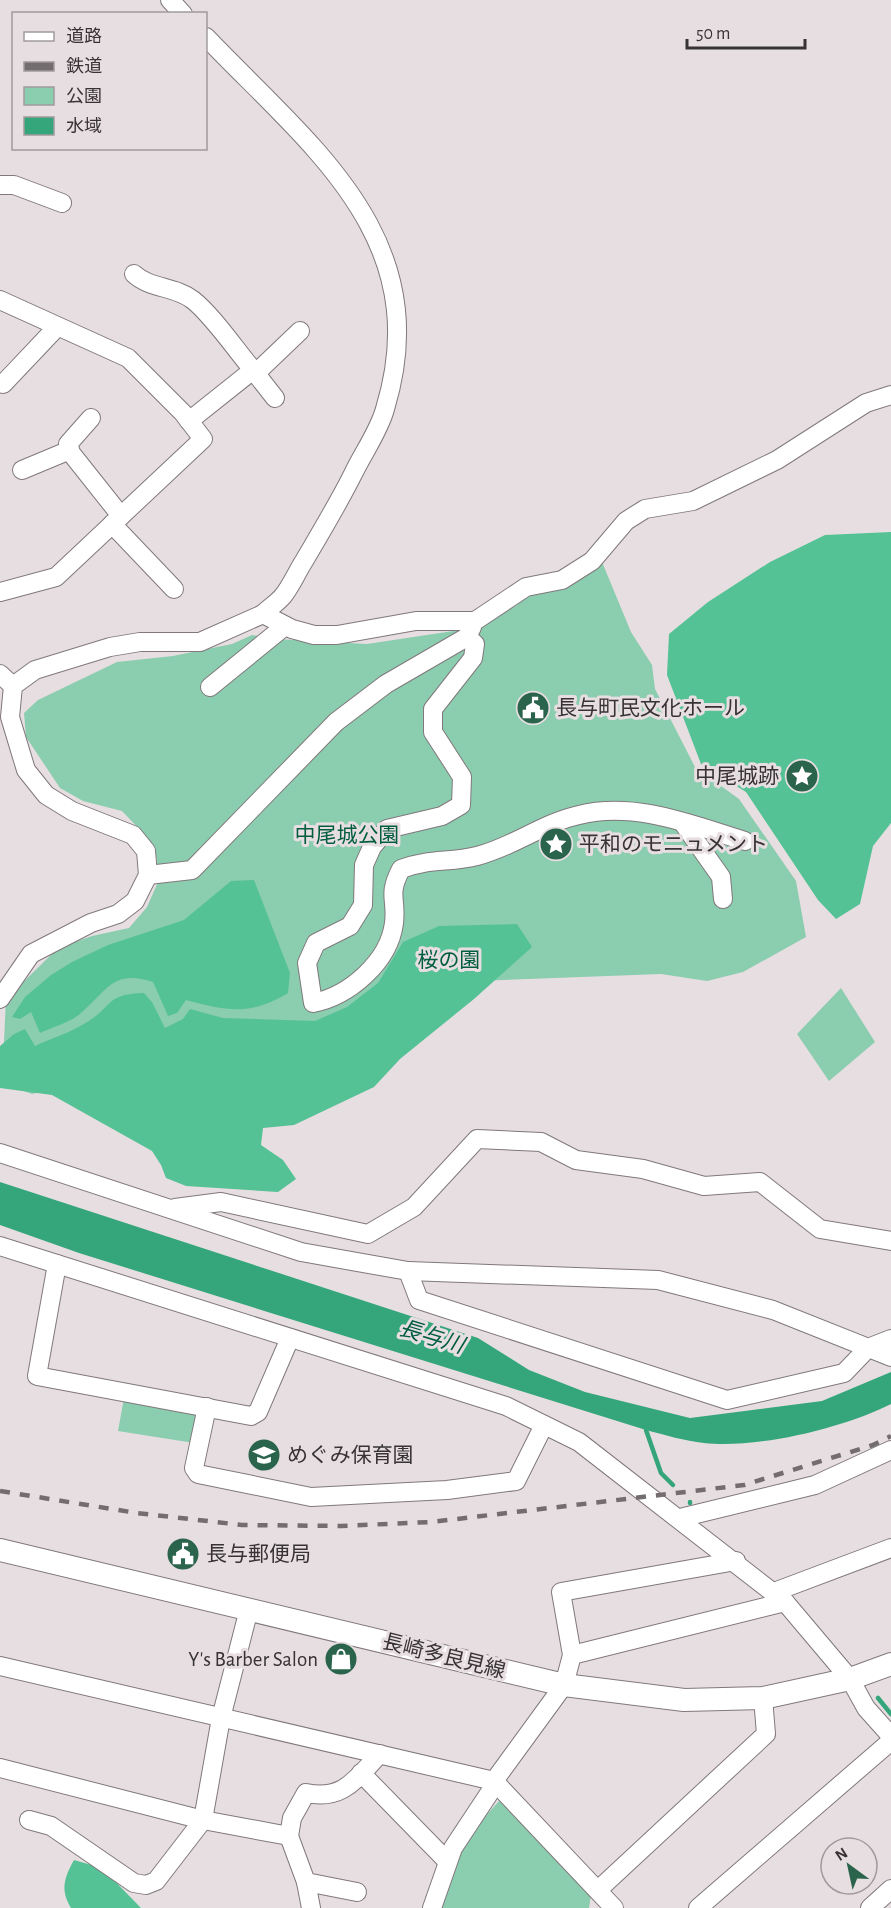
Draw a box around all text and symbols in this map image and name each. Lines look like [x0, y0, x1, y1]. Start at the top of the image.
legend [12, 12, 207, 150]
scale bar [687, 12, 806, 50]
text: 50 m [696, 25, 730, 43]
text: 道路 [66, 26, 102, 46]
text: 鉄道 [66, 56, 102, 76]
text: 公園 [66, 87, 102, 106]
text: 水域 [66, 117, 102, 136]
public building icon: 長与町民文化ホール [515, 690, 551, 726]
place label: 長与町民文化ホール [556, 697, 745, 719]
place icon: 中尾城跡 [784, 758, 820, 794]
place label: 中尾城跡 [695, 765, 779, 787]
park label: 中尾城公園 [295, 824, 400, 846]
place icon: 平和のモニュメント [538, 826, 574, 862]
place label: 平和のモニュメント [579, 833, 768, 855]
park label: 桜の園 [418, 949, 481, 971]
water label: 長与川 [397, 1316, 469, 1358]
school or university icon: めぐみ保育園 [246, 1437, 282, 1473]
place label: めぐみ保育園 [287, 1444, 414, 1466]
public building icon: 長与郵便局 [165, 1536, 201, 1572]
place label: 長与郵便局 [206, 1543, 311, 1565]
street label: 長崎多良見線 [380, 1630, 508, 1682]
shop icon: Y's Barber Salon [323, 1641, 359, 1677]
place label: Y's Barber Salon [188, 1649, 318, 1670]
north arrow [819, 1836, 879, 1896]
text: N [832, 1845, 850, 1864]

